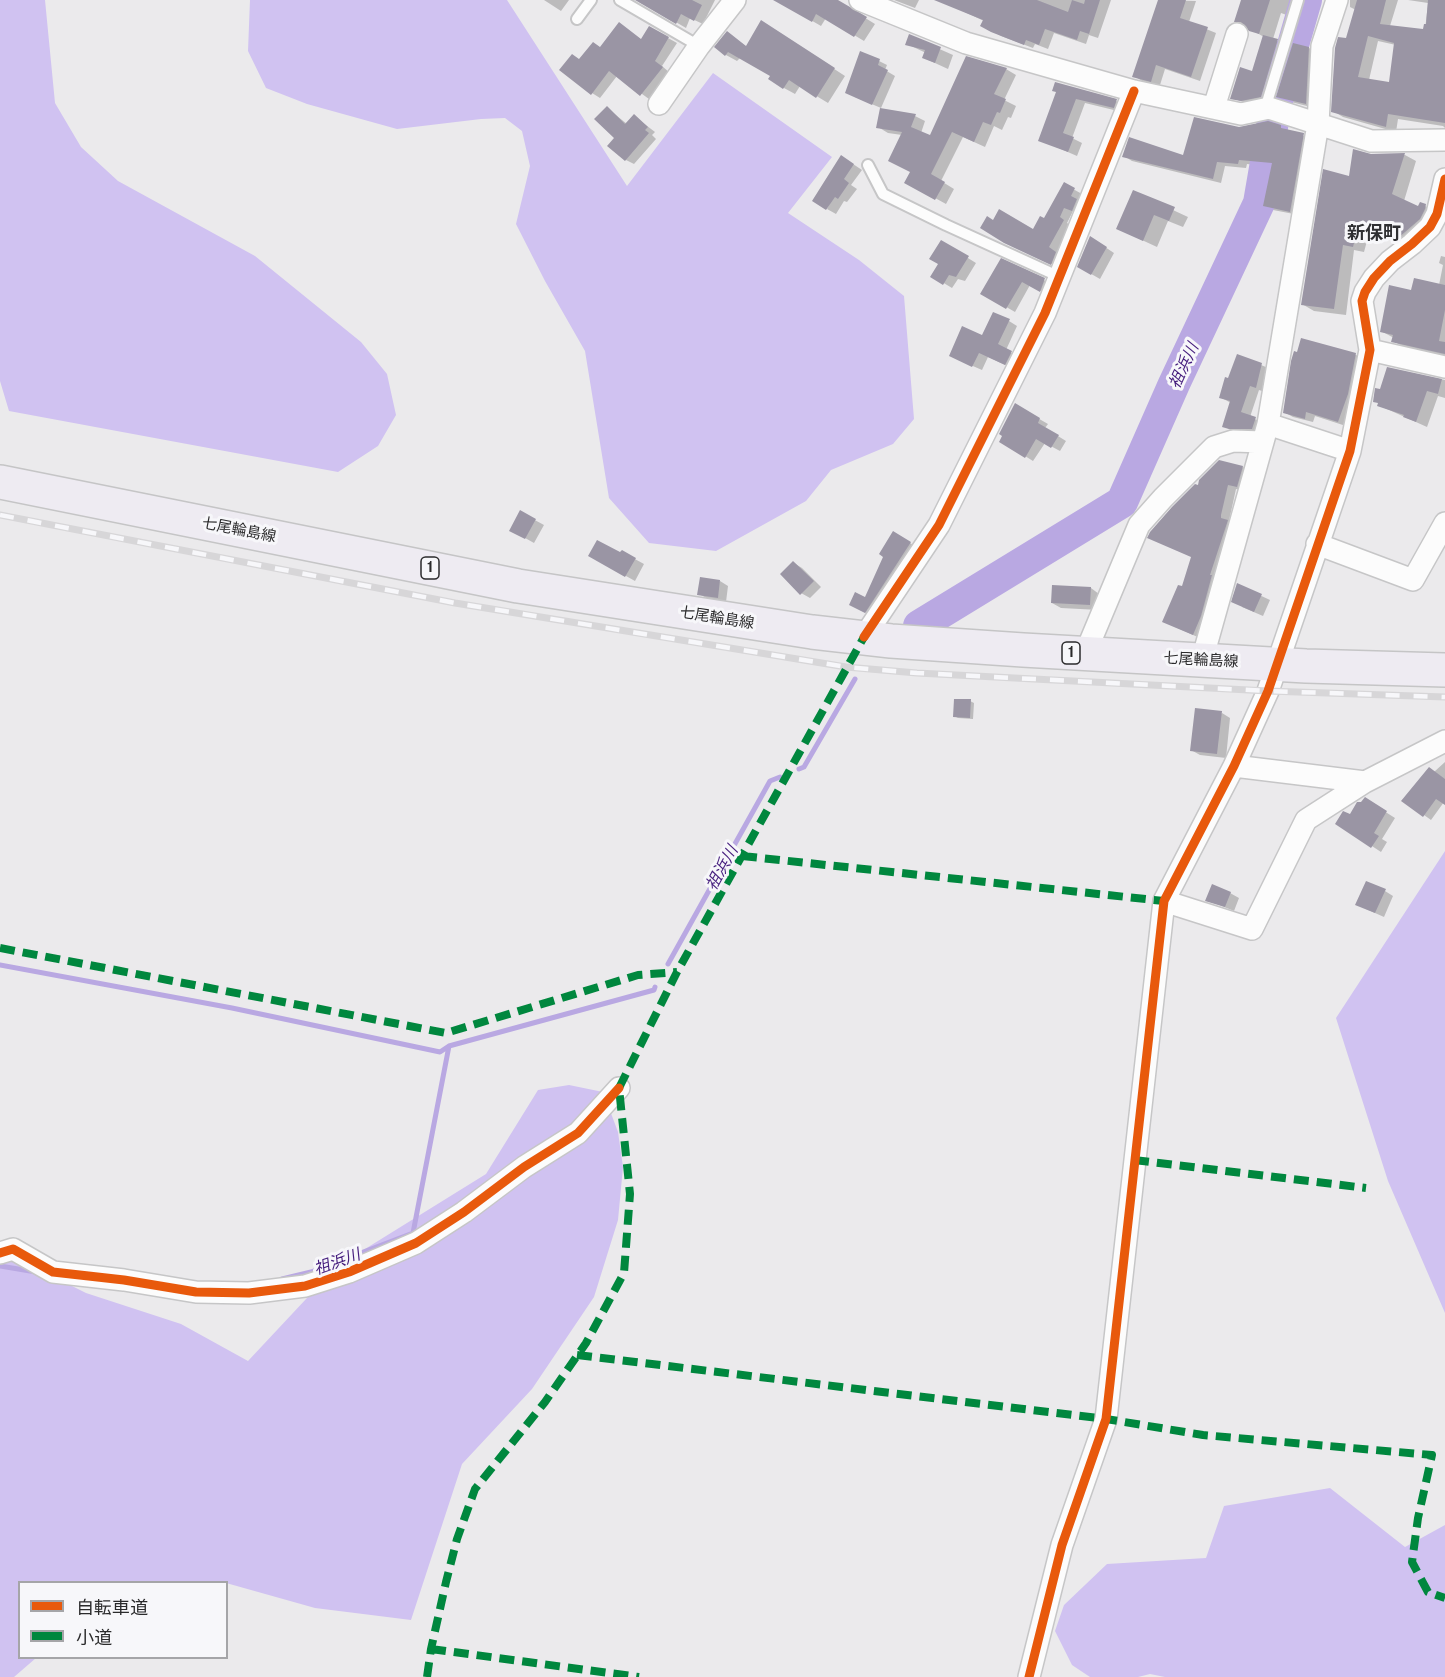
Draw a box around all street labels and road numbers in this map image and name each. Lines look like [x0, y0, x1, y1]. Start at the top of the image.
street label: 七尾輪島線 [200, 514, 278, 546]
road number: 1 [421, 557, 439, 579]
street label: 七尾輪島線 [679, 603, 755, 633]
road number: 1 [1062, 642, 1080, 664]
street label: 七尾輪島線 [1163, 649, 1239, 671]

